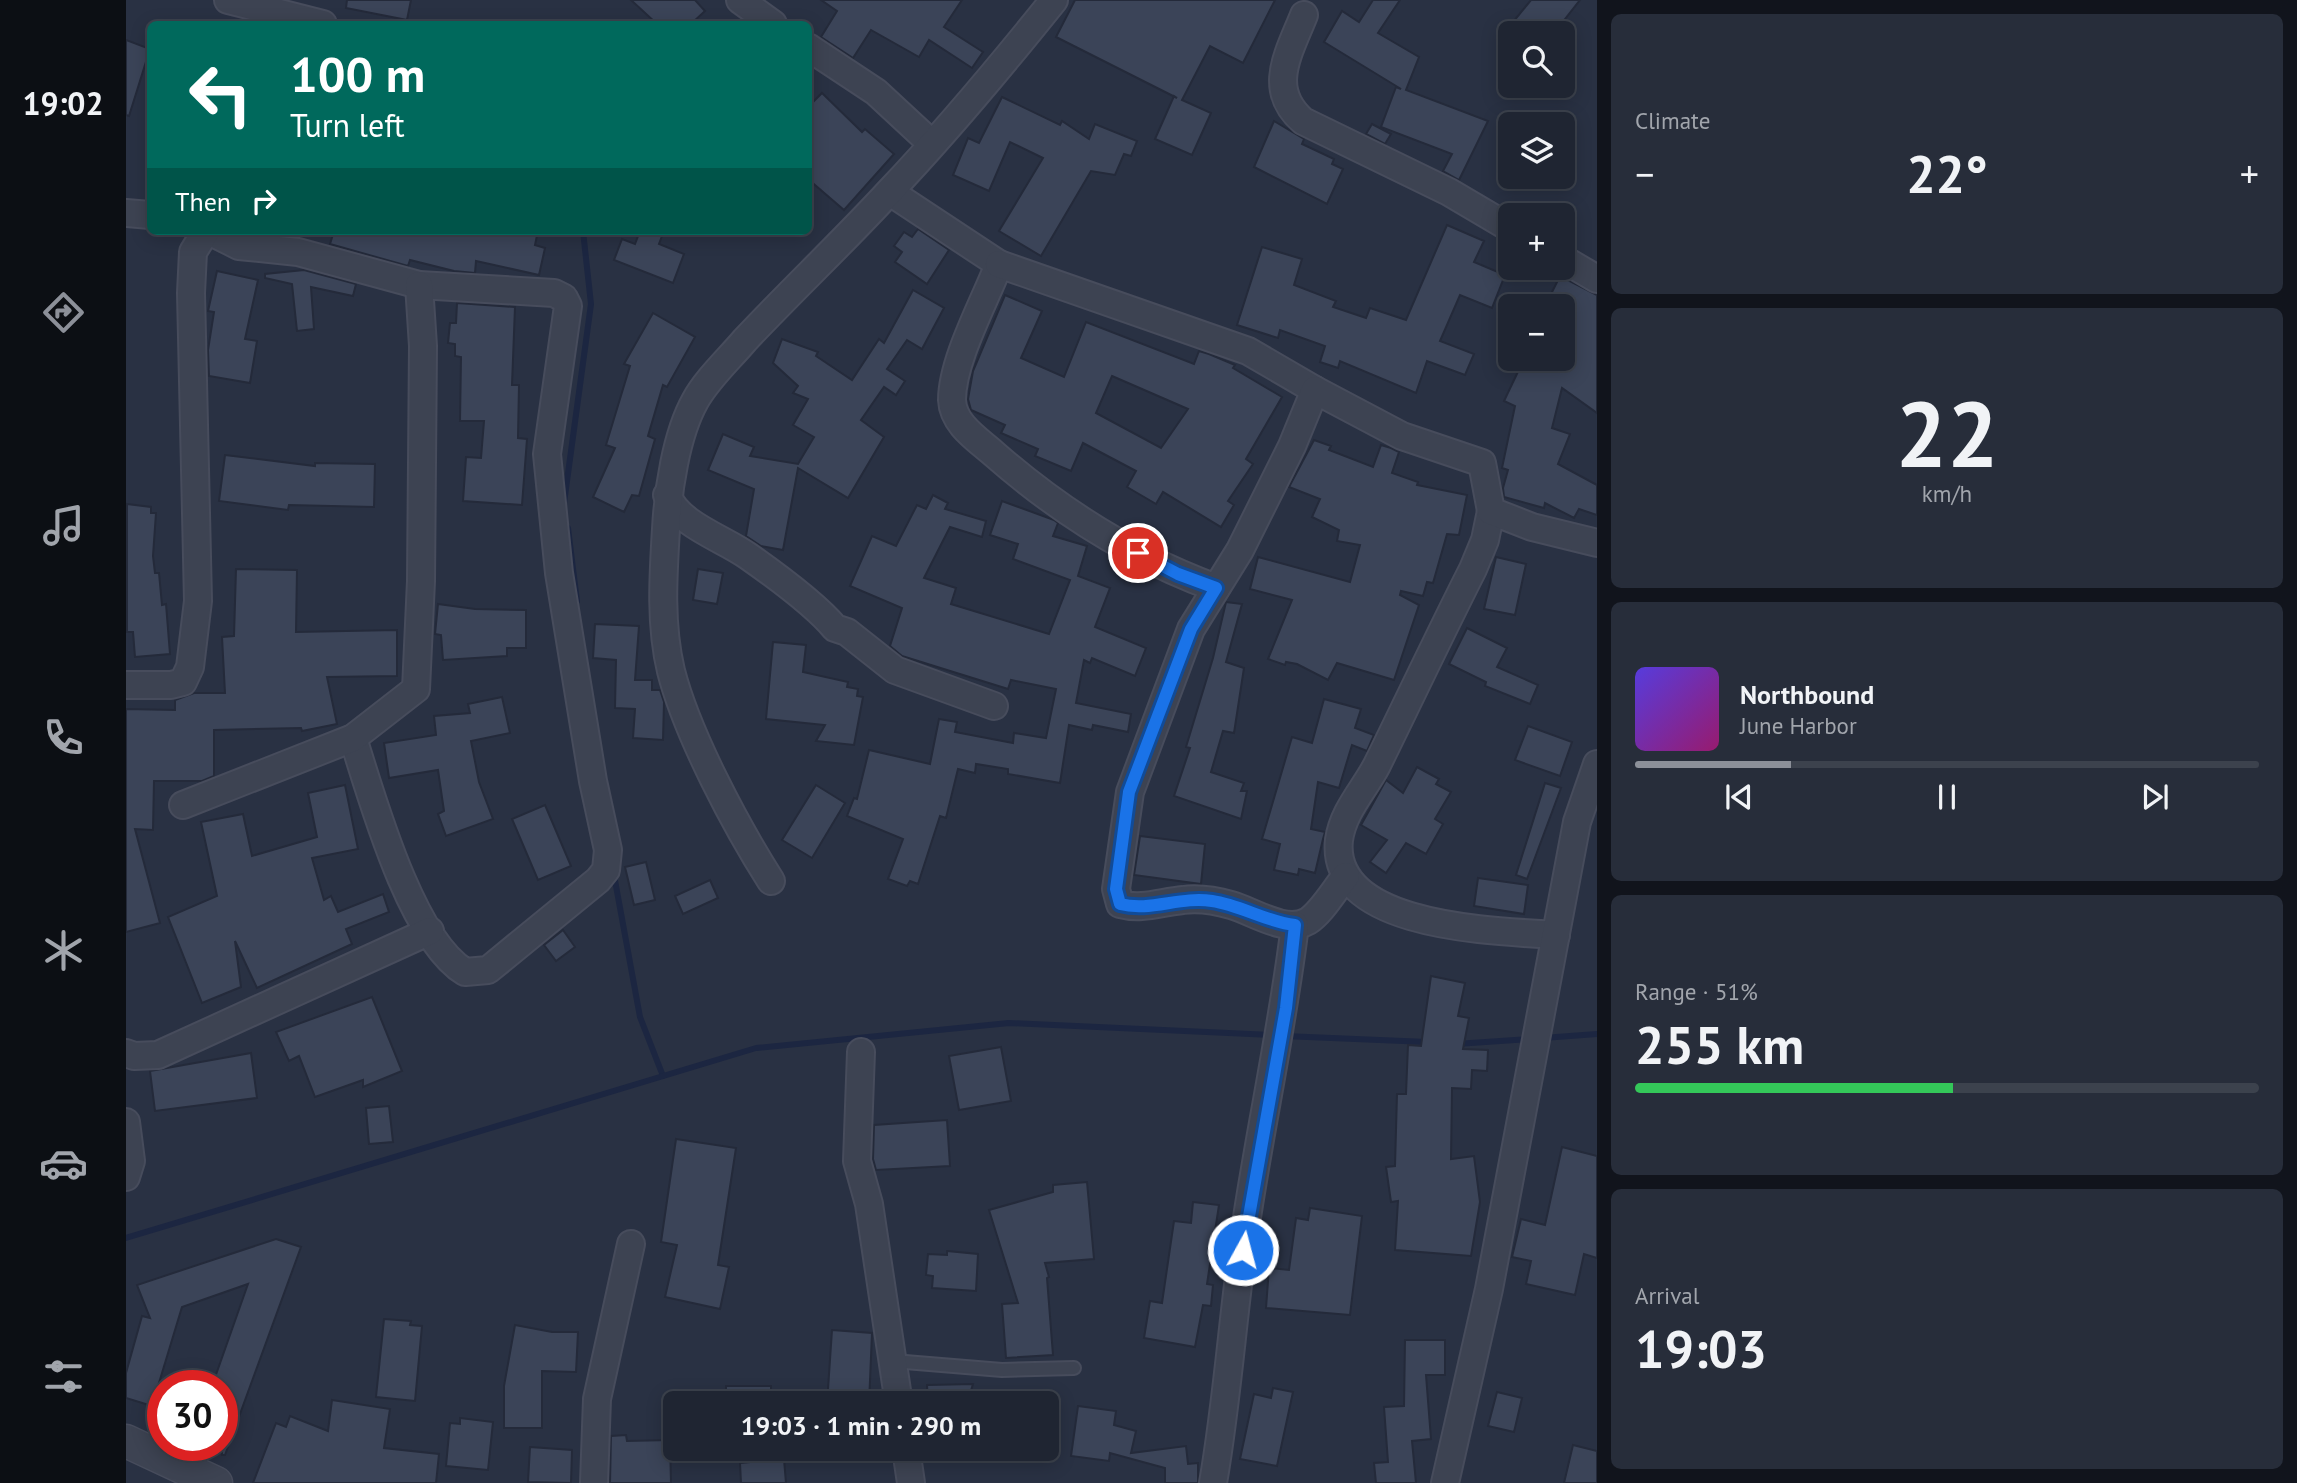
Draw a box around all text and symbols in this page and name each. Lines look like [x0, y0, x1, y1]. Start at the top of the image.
map controls [1498, 21, 1575, 371]
button: search [1498, 21, 1575, 98]
text: 100 m [290, 42, 425, 106]
icon: left [175, 49, 266, 140]
text: 19:02 [22, 82, 104, 124]
text: Turn left [290, 104, 405, 146]
text: Climate [1635, 106, 1710, 135]
button: layers [1498, 112, 1575, 189]
text: 22° [1906, 140, 1988, 207]
text: − [1635, 149, 1654, 198]
text: + [2240, 149, 2259, 198]
icon: right [245, 182, 283, 220]
text: Then [175, 185, 231, 218]
button: + [1498, 203, 1575, 280]
icon: directions [39, 288, 88, 337]
button: − [1498, 294, 1575, 371]
text: 22 [1895, 374, 1999, 492]
text: km/h [1922, 479, 1972, 508]
icon: music [39, 501, 88, 550]
pin [1108, 523, 1168, 583]
icon: arrive [1119, 534, 1157, 572]
text: Northbound [1740, 678, 1874, 711]
text: June Harbor [1740, 711, 1857, 740]
icon: phone [39, 713, 88, 762]
icon: previous [1720, 778, 1758, 816]
icon: pause [1928, 778, 1966, 816]
icon: next [2136, 778, 2174, 816]
icon: climate [39, 926, 88, 975]
text: Range · 51% [1635, 977, 1758, 1006]
text: 255 km [1635, 1011, 1804, 1078]
icon: car [39, 1139, 88, 1188]
position arrow [1206, 1213, 1280, 1287]
text: Arrival [1635, 1281, 1699, 1310]
text: 19:03 [1635, 1315, 1767, 1382]
icon: filters [39, 1352, 88, 1401]
speed limit sign: 30 [147, 1370, 238, 1461]
text: 19:03 · 1 min · 290 m [741, 1409, 981, 1442]

